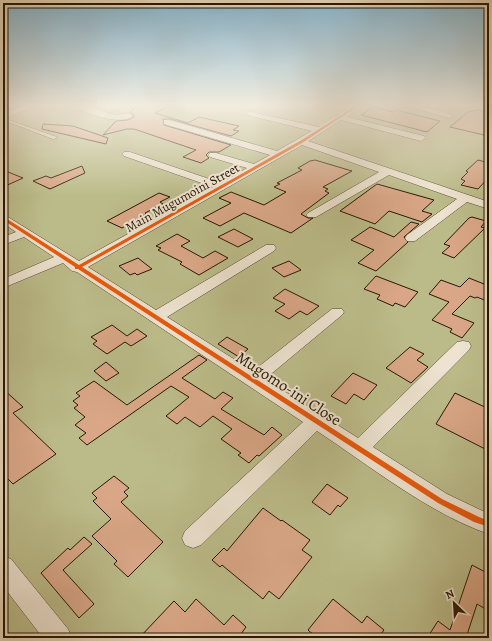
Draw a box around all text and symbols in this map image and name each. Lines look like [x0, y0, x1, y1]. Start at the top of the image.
street label: Main Mugumoini Street [122, 159, 243, 236]
street label: Mugomo-ini Close [231, 346, 345, 431]
north arrow [434, 583, 474, 623]
text: N [443, 586, 457, 603]

